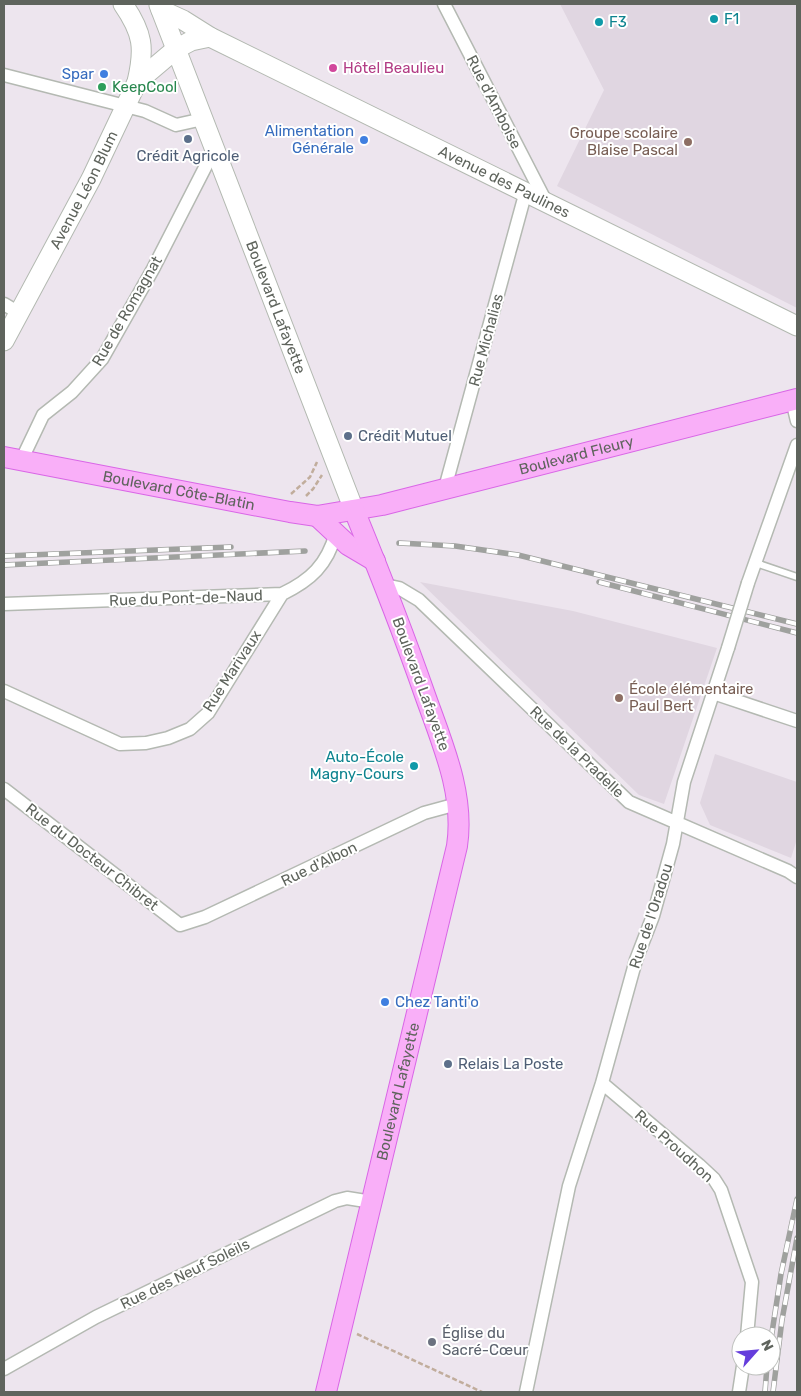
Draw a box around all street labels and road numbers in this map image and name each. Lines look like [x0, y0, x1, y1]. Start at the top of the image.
street label: Rue d'Amboise [463, 52, 525, 152]
street label: Avenue Léon Blum [46, 128, 122, 252]
street label: Avenue des Paulines [436, 142, 573, 222]
street label: Boulevard Lafayette [242, 238, 309, 376]
street label: Rue de Romagnat [88, 253, 166, 369]
street label: Rue Michalias [465, 291, 507, 388]
street label: Boulevard Fleury [517, 432, 636, 479]
street label: Boulevard Côte-Blatin [101, 467, 256, 514]
street label: Rue du Pont-de-Naud [109, 586, 263, 610]
street label: Boulevard Lafayette [388, 615, 454, 753]
street label: Rue Marivaux [199, 627, 265, 715]
street label: Rue de la Pradelle [526, 702, 628, 802]
street label: Rue du Docteur Chibret [22, 800, 162, 915]
street label: Rue d'Albon [278, 838, 360, 890]
street label: Rue de l'Oradou [626, 861, 676, 971]
street label: Boulevard Lafayette [373, 1021, 423, 1162]
street label: Rue Proudhon [631, 1106, 717, 1186]
street label: Rue des Neuf Soleils [117, 1235, 253, 1313]

